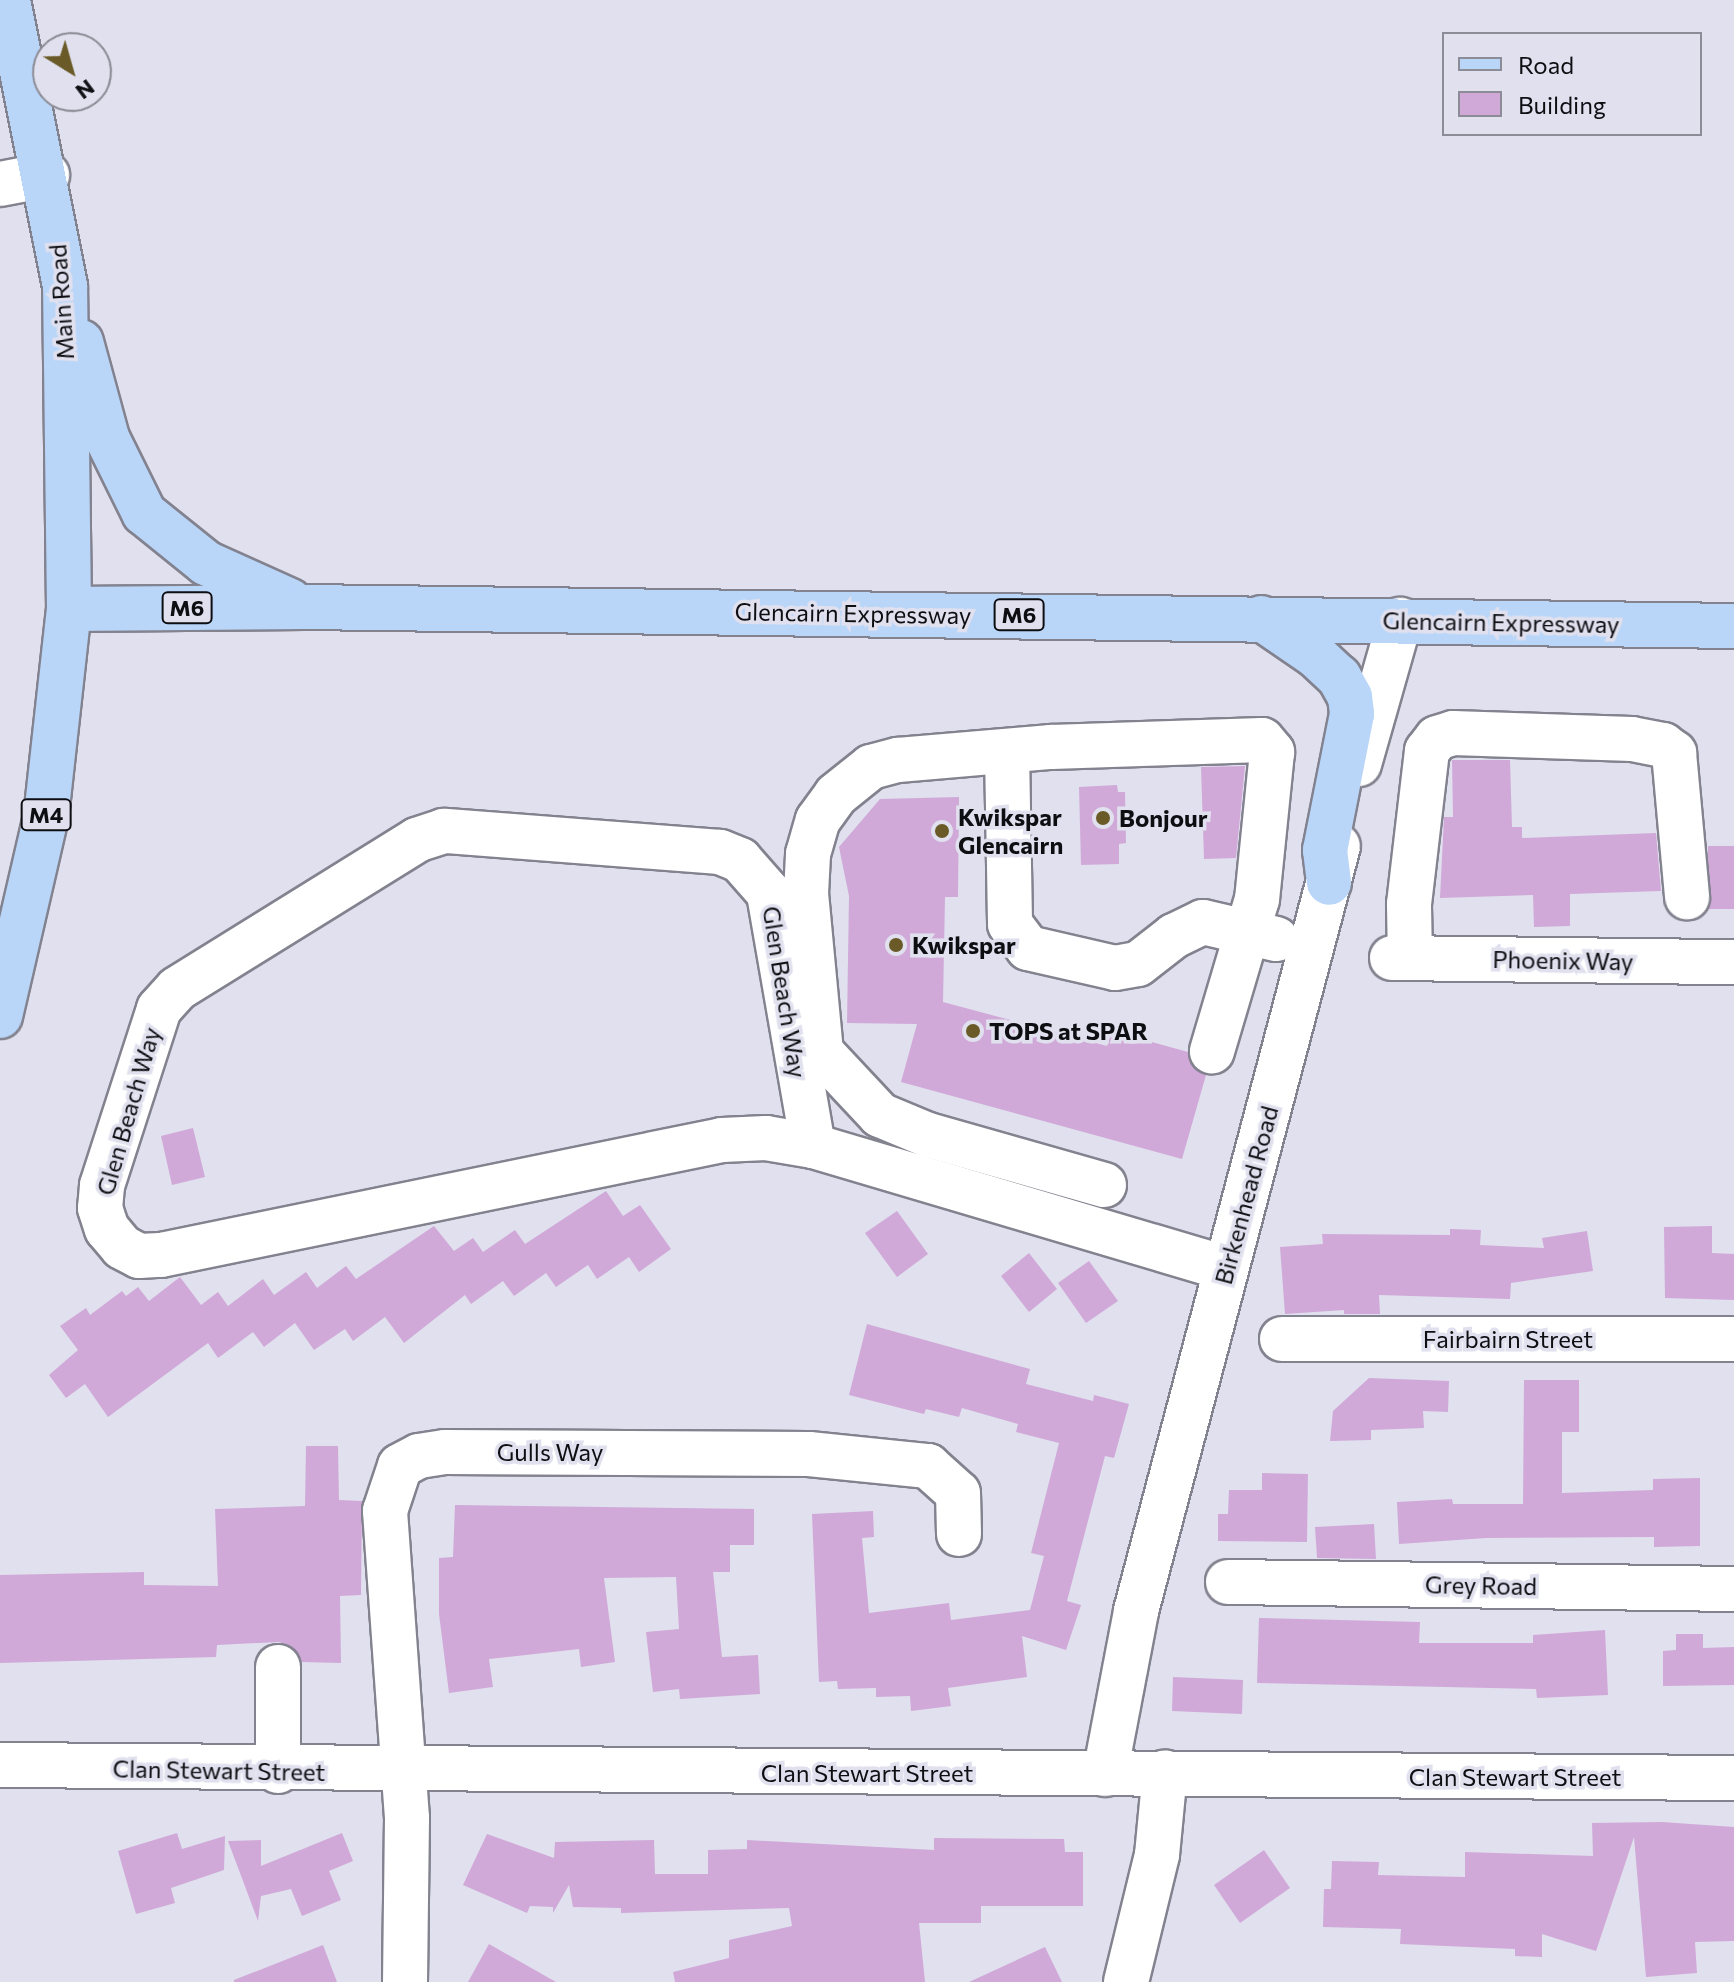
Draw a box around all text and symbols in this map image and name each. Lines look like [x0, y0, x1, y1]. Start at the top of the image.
north arrow [32, 32, 112, 112]
legend [1442, 32, 1702, 136]
text: Road [1518, 50, 1574, 79]
text: N [71, 74, 100, 106]
text: Building [1518, 90, 1606, 119]
street label: Main Road [43, 243, 79, 361]
road number: M6 [161, 590, 213, 626]
street label: Glencairn Expressway [734, 597, 972, 629]
road number: M6 [993, 597, 1045, 633]
street label: Glencairn Expressway [1382, 606, 1620, 638]
road number: M4 [20, 797, 72, 833]
place label: Kwikspar Glencairn [958, 803, 1063, 859]
place label: Bonjour [1119, 804, 1208, 832]
marker: Bonjour [1094, 809, 1112, 827]
marker: Kwikspar Glencairn [933, 822, 951, 840]
street label: Glen Beach Way [757, 904, 813, 1080]
place label: Kwikspar [912, 931, 1016, 959]
marker: Kwikspar [887, 936, 905, 954]
street label: Phoenix Way [1492, 944, 1634, 976]
place label: TOPS at SPAR [989, 1017, 1148, 1045]
marker: TOPS at SPAR [964, 1022, 982, 1040]
street label: Glen Beach Way [90, 1024, 166, 1198]
street label: Birkenhead Road [1208, 1103, 1284, 1287]
street label: Fairbairn Street [1423, 1325, 1593, 1353]
street label: Gulls Way [497, 1438, 603, 1466]
street label: Grey Road [1425, 1570, 1537, 1600]
street label: Clan Stewart Street [112, 1754, 326, 1786]
street label: Clan Stewart Street [761, 1759, 973, 1787]
street label: Clan Stewart Street [1409, 1763, 1621, 1791]

